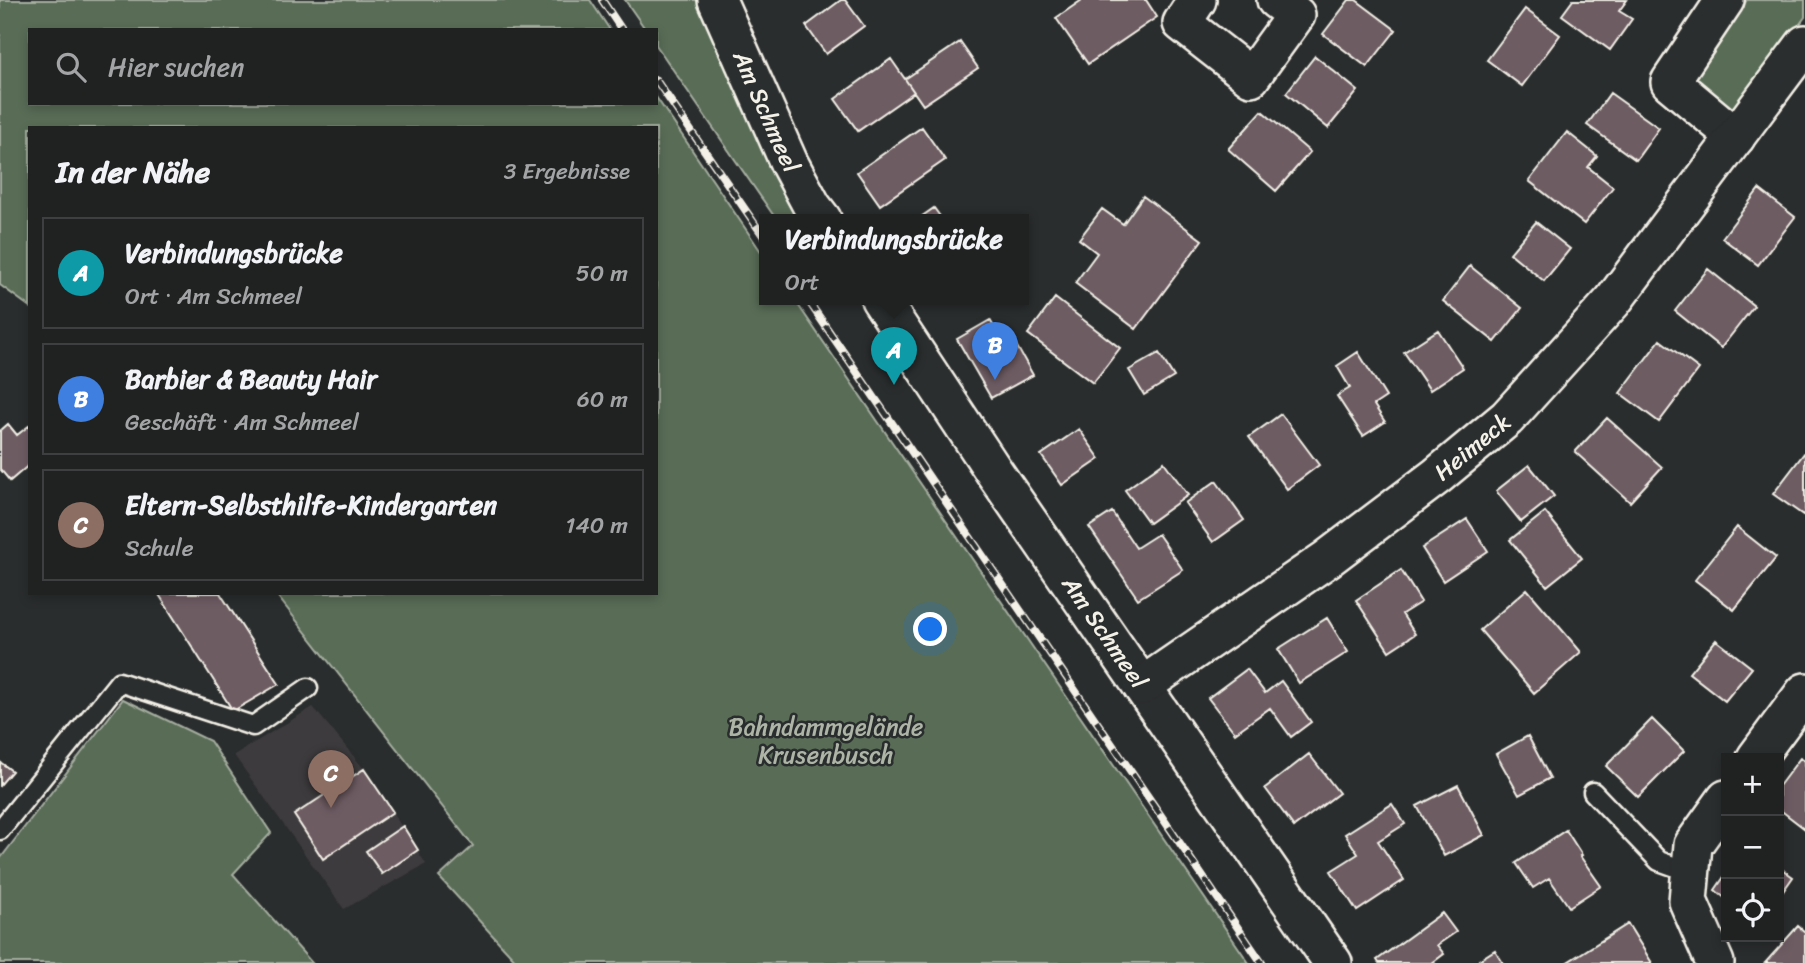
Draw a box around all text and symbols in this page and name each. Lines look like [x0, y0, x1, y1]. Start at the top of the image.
search box [28, 28, 658, 105]
street label: Am Schmeel [720, 43, 812, 182]
text: Hier suchen [108, 44, 244, 90]
icon: search [52, 48, 90, 86]
text: In der Nähe [56, 145, 210, 199]
text: 3 Ergebnisse [504, 151, 630, 192]
popup [759, 214, 1029, 305]
text: Verbindungsbrücke [785, 216, 1003, 262]
text: Verbindungsbrücke [125, 230, 343, 276]
text: A [73, 253, 89, 294]
text: 50 m [576, 253, 628, 294]
text: Ort [785, 262, 819, 303]
text: Ort · Am Schmeel [125, 276, 302, 317]
pin: B [972, 322, 1018, 380]
pin: A [871, 327, 917, 385]
text: Barbier & Beauty Hair [125, 356, 377, 402]
text: B [74, 379, 88, 420]
text: 60 m [577, 379, 628, 420]
text: Geschäft · Am Schmeel [125, 402, 359, 443]
street label: Heimeck [1424, 402, 1521, 492]
text: Eltern-Selbsthilfe-Kindergarten [125, 482, 497, 528]
text: C [74, 505, 88, 546]
text: 140 m [566, 505, 628, 546]
text: Schule [125, 528, 194, 569]
street label: Am Schmeel [1050, 566, 1160, 699]
your location [913, 612, 947, 646]
park label: Bahndammgelände Krusenbusch [729, 706, 923, 776]
pin: C [308, 750, 354, 808]
map controls [1721, 753, 1784, 942]
button: + [1721, 753, 1784, 816]
button: − [1721, 816, 1784, 879]
button: locate [1721, 879, 1784, 942]

